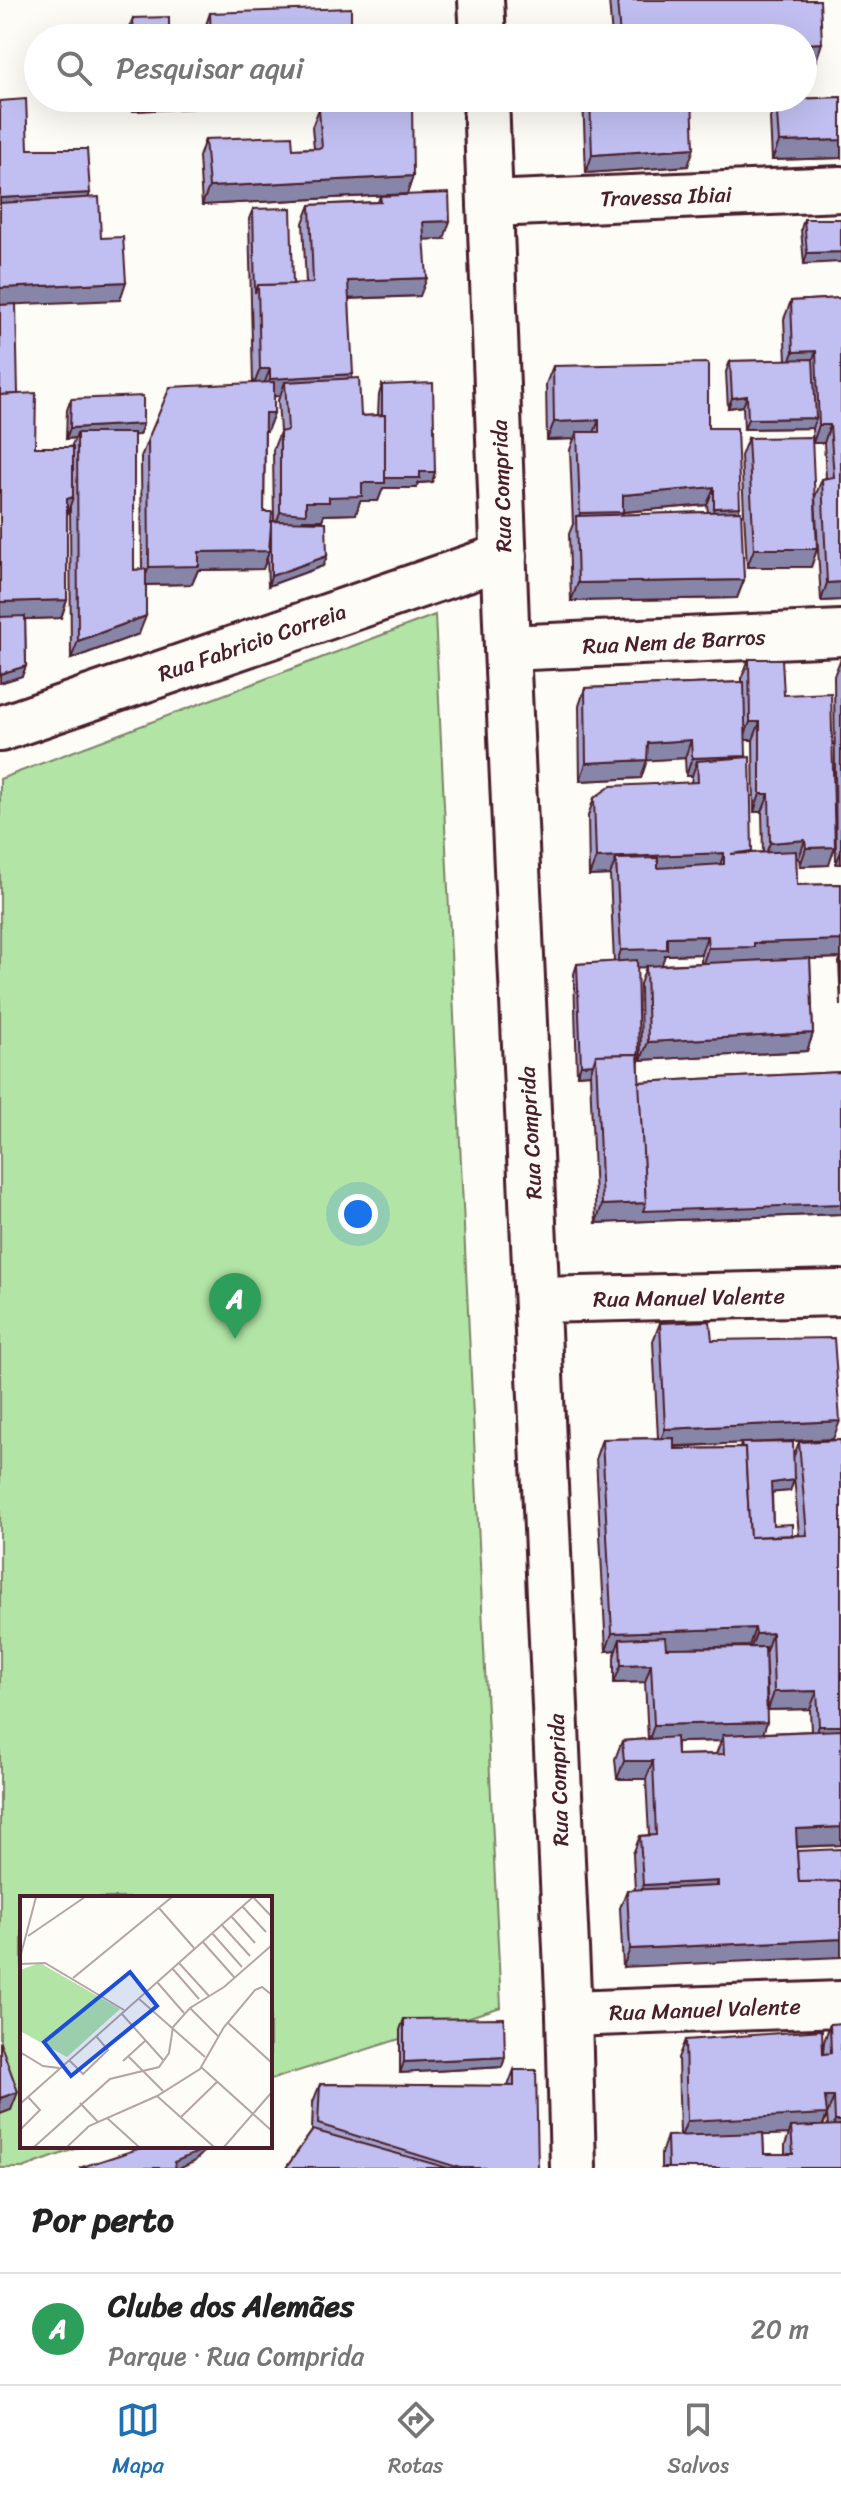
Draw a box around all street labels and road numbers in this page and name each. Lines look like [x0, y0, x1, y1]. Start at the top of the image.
street label: Travessa Ibiai [600, 175, 733, 218]
street label: Rua Comprida [480, 418, 523, 553]
street label: Rua Fabricio Correia [153, 592, 352, 693]
street label: Rua Nem de Barros [582, 617, 767, 666]
street label: Rua Comprida [508, 1065, 553, 1200]
street label: Rua Manuel Valente [593, 1276, 785, 1319]
street label: Rua Comprida [537, 1712, 580, 1847]
street label: Rua Manuel Valente [609, 1987, 801, 2032]

